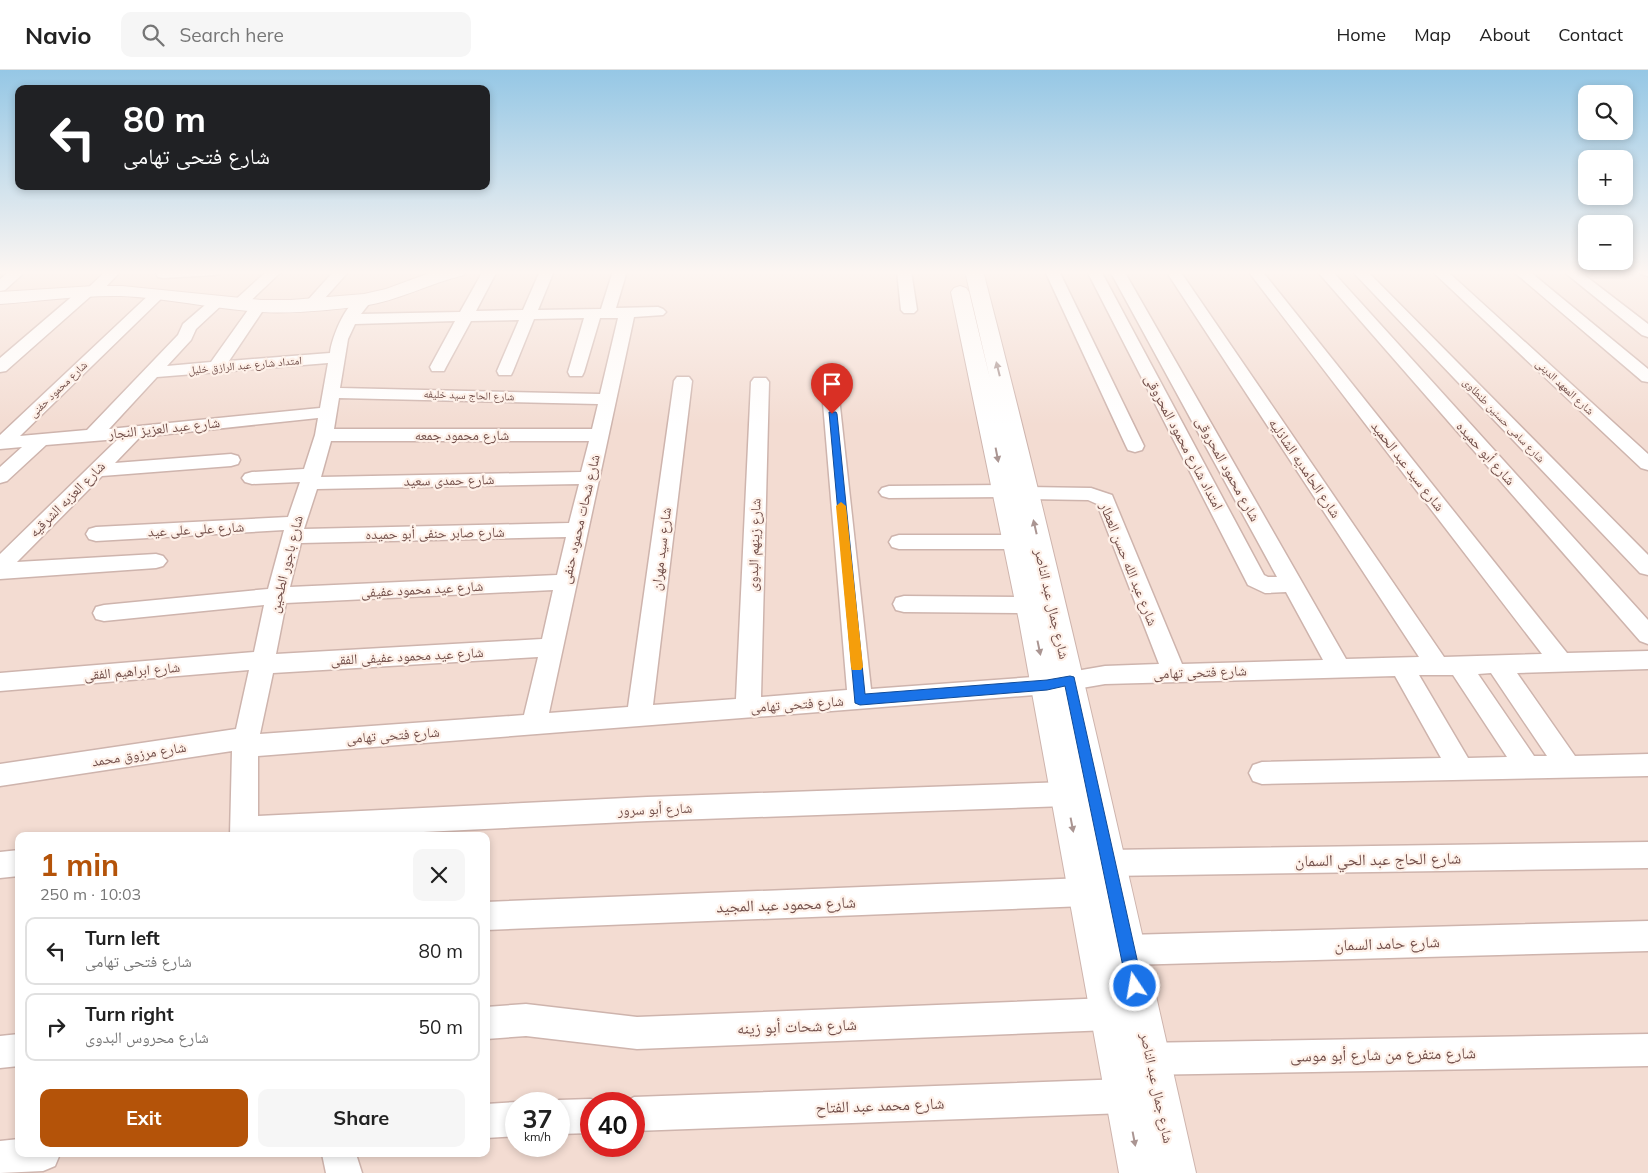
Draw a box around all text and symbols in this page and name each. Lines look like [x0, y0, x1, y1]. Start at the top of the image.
search box [121, 12, 471, 57]
text: Navio [25, 20, 91, 50]
icon: search [139, 21, 167, 49]
text: Search here [179, 23, 284, 47]
text: Home [1336, 23, 1386, 46]
text: Map [1414, 23, 1451, 46]
text: About [1479, 23, 1530, 46]
text: Contact [1558, 23, 1623, 46]
map controls [1578, 85, 1633, 270]
button: search [1578, 85, 1633, 140]
text: 80 m [123, 97, 206, 141]
icon: left [40, 105, 105, 170]
text: شارع فتحى تهامى [123, 142, 270, 170]
button: + [1578, 150, 1633, 205]
button: − [1578, 215, 1633, 270]
street label: امتداد شارع عبد الرازق خليل [188, 353, 302, 377]
street label: شارع المعهد الدينى [1533, 356, 1597, 418]
street label: شارع محمود حفنى [26, 358, 90, 420]
one-way arrow [994, 361, 1002, 376]
pin [811, 363, 853, 414]
icon: arrive [818, 370, 846, 398]
street label: امتداد شارع محمود المحروقى [1141, 371, 1227, 513]
street label: شارع سامى حسنين طنطاوى [1460, 375, 1548, 465]
street label: شارع الحاج سيد خليفه [423, 386, 515, 404]
street label: شارع عبد العزيز النجار [106, 413, 221, 444]
street label: شارع محمود المحروقى [1192, 414, 1264, 524]
street label: شارع الحامديه الشاذليه [1264, 415, 1345, 522]
street label: شارع سيد عبد الحميد [1366, 417, 1449, 515]
street label: شارع أبو حميده [1452, 417, 1519, 489]
street label: شارع محمود جمعه [415, 426, 509, 445]
one-way arrow [993, 447, 1001, 463]
street label: شارع شحات محمود حنفى [556, 453, 605, 586]
street label: شارع العزبه الشرقيه [25, 457, 110, 542]
street label: شارع حمدى سعيد [404, 470, 494, 491]
street label: شارع زينهم البدوى [743, 498, 766, 592]
street label: شارع عبد الله حسن العطار [1095, 499, 1162, 629]
street label: شارع سيد مهران [647, 506, 676, 592]
street label: شارع باجور الطحين [265, 513, 308, 615]
street label: شارع على على عيد [147, 517, 245, 542]
one-way arrow [1031, 519, 1039, 534]
street label: شارع صابر حنفى أبو حميده [365, 523, 505, 544]
street label: شارع جمال عبد الناصر [1029, 546, 1073, 661]
street label: شارع عيد محمود عفيفى [360, 577, 484, 602]
one-way arrow [1035, 640, 1043, 656]
street label: شارع عيد محمود عفيفى الفقى [330, 643, 484, 670]
street label: شارع ابراهيم الفقى [83, 658, 181, 685]
street label: شارع فتحى تهامى [1153, 661, 1247, 684]
street label: شارع فتحى تهامى [750, 692, 844, 717]
street label: شارع فتحى تهامى [346, 723, 440, 748]
street label: شارع مرزوق محمد [91, 738, 188, 771]
street label: شارع أبو سرور [616, 799, 693, 820]
one-way arrow [1069, 817, 1077, 833]
text: 1 min [40, 846, 119, 884]
street label: شارع الحاج عبد الحي السمان [1295, 848, 1461, 874]
button: close [413, 849, 465, 901]
text: 250 m · 10:03 [40, 884, 141, 904]
street label: شارع محمود عبد المجيد [716, 892, 856, 917]
text: Turn left [85, 926, 160, 950]
street label: شارع حامد السمان [1334, 931, 1440, 956]
icon: left [42, 937, 70, 965]
text: 80 m [419, 939, 463, 963]
text: شارع فتحى تهامى [85, 951, 192, 971]
position arrow [1108, 959, 1160, 1011]
text: Turn right [85, 1002, 174, 1026]
icon: right [42, 1013, 70, 1041]
street label: شارع شحات أبو زينه [737, 1014, 857, 1039]
text: 50 m [419, 1015, 463, 1039]
text: شارع محروس البدوى [85, 1027, 209, 1047]
street label: شارع جمال عبد الناصر [1135, 1030, 1178, 1145]
street label: شارع متفرع من شارع أبو موسى [1290, 1042, 1476, 1067]
button: Exit [40, 1089, 248, 1147]
button: Share [258, 1089, 465, 1147]
speed limit sign: 40 [580, 1092, 645, 1157]
street label: شارع محمد عبد الفتاح [815, 1093, 945, 1118]
text: 37 [522, 1103, 553, 1134]
text: km/h [524, 1129, 551, 1144]
one-way arrow [1130, 1131, 1138, 1147]

